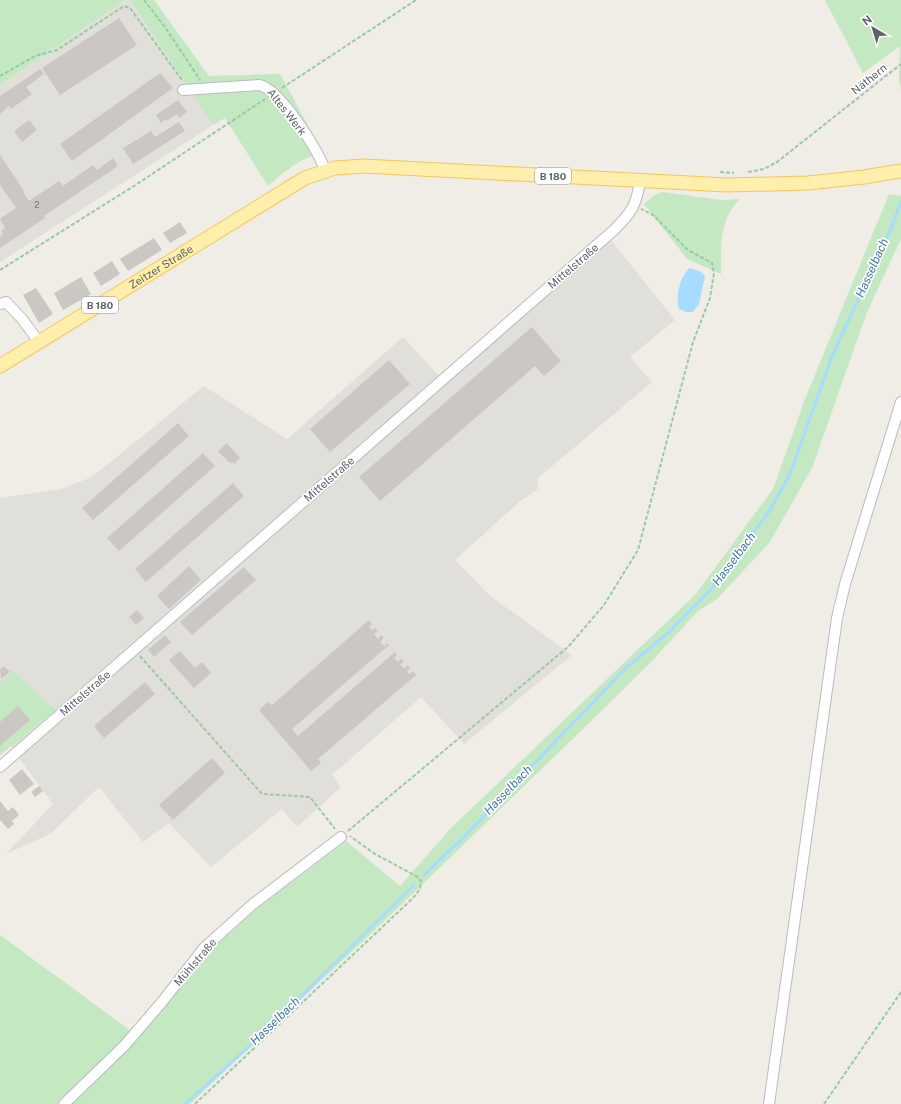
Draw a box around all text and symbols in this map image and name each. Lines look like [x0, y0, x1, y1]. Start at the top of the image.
north arrow [853, 8, 893, 48]
text: N [860, 13, 874, 27]
street label: Näthern [849, 61, 889, 97]
street label: Altes Werk [265, 86, 309, 138]
road number: B 180 [535, 168, 571, 184]
house number: 2 [34, 199, 40, 210]
water label: Hasselbach [853, 236, 891, 300]
street label: Mittelstraße [546, 241, 600, 291]
street label: Zeitzer Straße [127, 243, 195, 291]
road number: B 180 [82, 297, 118, 313]
street label: Mittelstraße [302, 454, 356, 504]
water label: Hasselbach [709, 529, 759, 588]
street label: Mittelstraße [58, 668, 112, 718]
water label: Hasselbach [481, 762, 535, 818]
street label: Mühlstraße [171, 936, 219, 988]
water label: Hasselbach [247, 994, 303, 1048]

